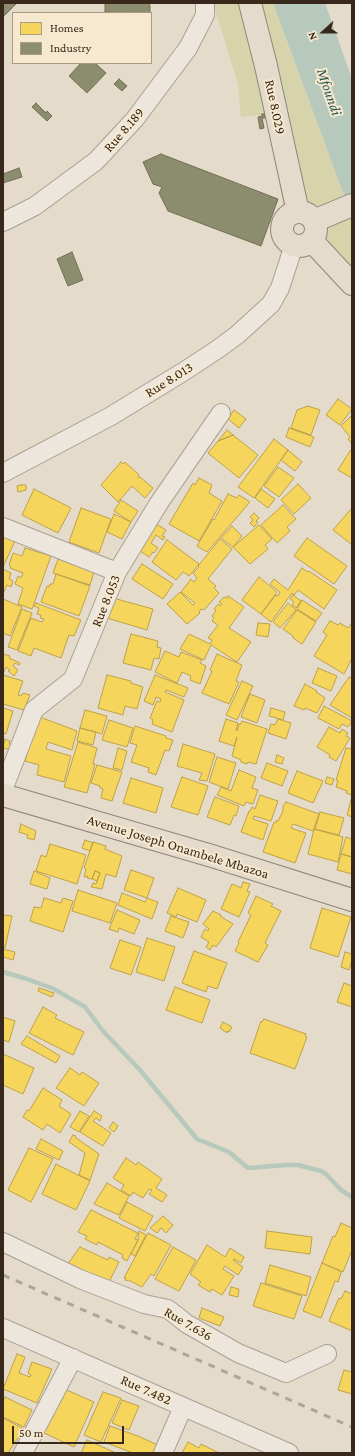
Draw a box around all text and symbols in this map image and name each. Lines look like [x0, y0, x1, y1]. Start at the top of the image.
legend [12, 12, 152, 64]
north arrow [303, 12, 343, 52]
text: Homes [50, 21, 83, 35]
text: N [305, 31, 319, 42]
text: Industry [50, 41, 91, 55]
water label: Mfoundi [313, 66, 345, 118]
street label: Rue 8.029 [261, 78, 289, 136]
street label: Rue 8.189 [100, 104, 148, 156]
street label: Rue 8.013 [142, 359, 196, 401]
street label: Rue 8.053 [88, 572, 124, 630]
street label: Avenue Joseph Onambele Mbazoa [85, 811, 271, 883]
street label: Rue 7.636 [161, 1303, 215, 1345]
street label: Rue 7.482 [118, 1371, 174, 1409]
scale bar [14, 1418, 126, 1444]
text: 50 m [19, 1426, 43, 1440]

